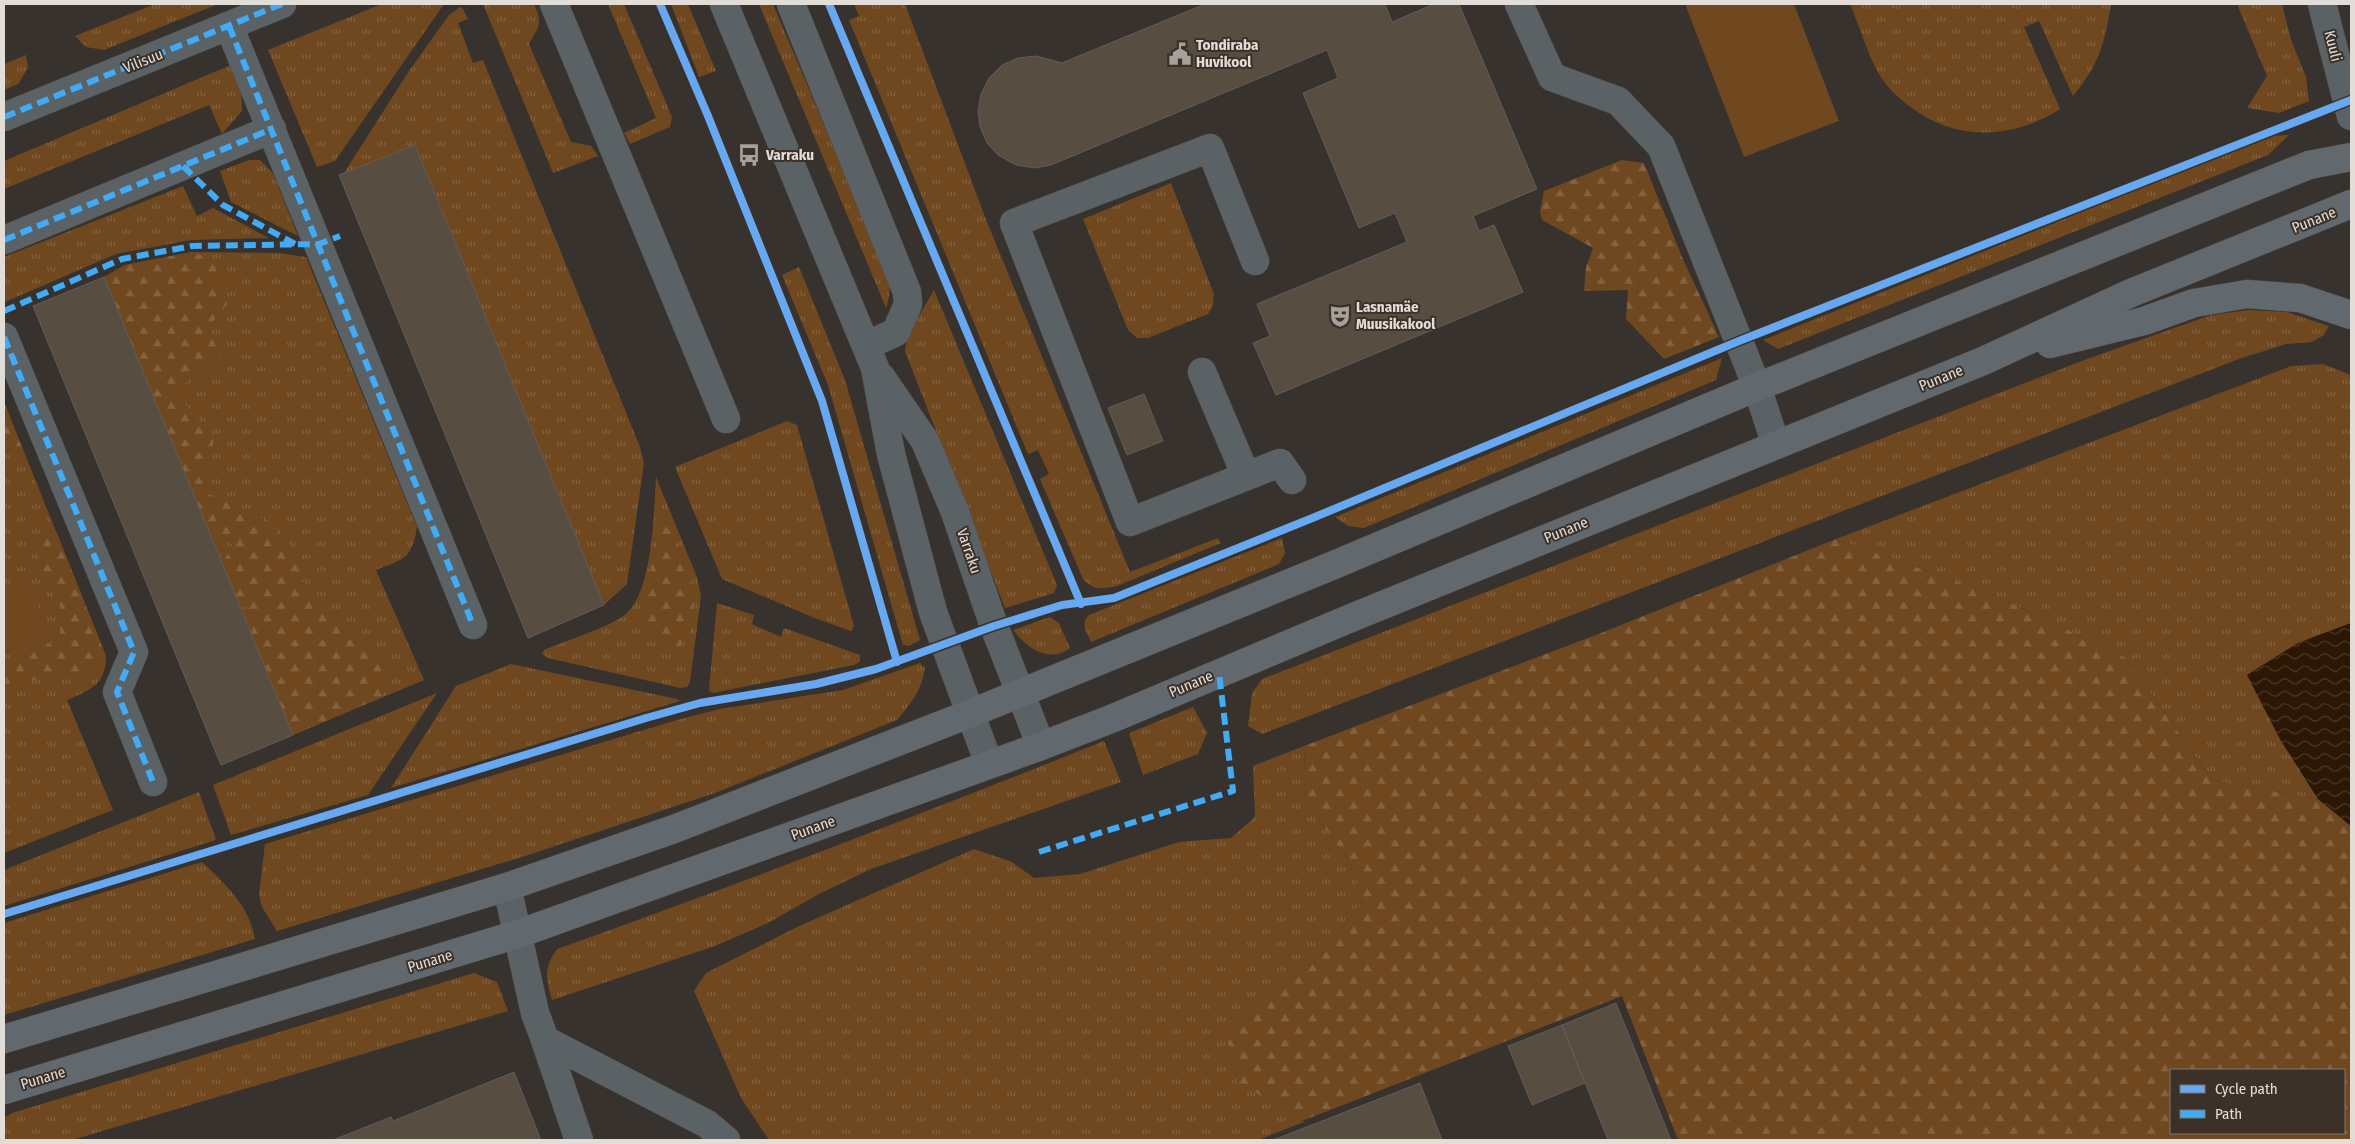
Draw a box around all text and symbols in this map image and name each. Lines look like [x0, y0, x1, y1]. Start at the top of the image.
street label: Kuuli [2320, 29, 2346, 63]
place label: Tondiraba Huvikool [1196, 36, 1259, 71]
public building icon: Tondiraba Huvikool [1167, 41, 1193, 67]
street label: Vilisuu [120, 45, 166, 77]
bus stop icon: Varraku [736, 142, 762, 168]
place label: Varraku [765, 146, 814, 164]
street label: Punane [2289, 203, 2339, 237]
place label: Lasnamäe Muusikakool [1356, 298, 1436, 333]
theatre icon: Lasnamäe Muusikakool [1327, 303, 1353, 329]
street label: Punane [1916, 361, 1966, 395]
street label: Punane [1541, 513, 1591, 547]
street label: Varraku [953, 526, 985, 576]
street label: Punane [1166, 667, 1216, 701]
street label: Punane [788, 812, 838, 844]
street label: Punane [405, 946, 455, 976]
street label: Punane [18, 1063, 68, 1093]
legend [2170, 1069, 2345, 1134]
text: Cycle path [2215, 1080, 2278, 1098]
text: Path [2215, 1105, 2242, 1123]

